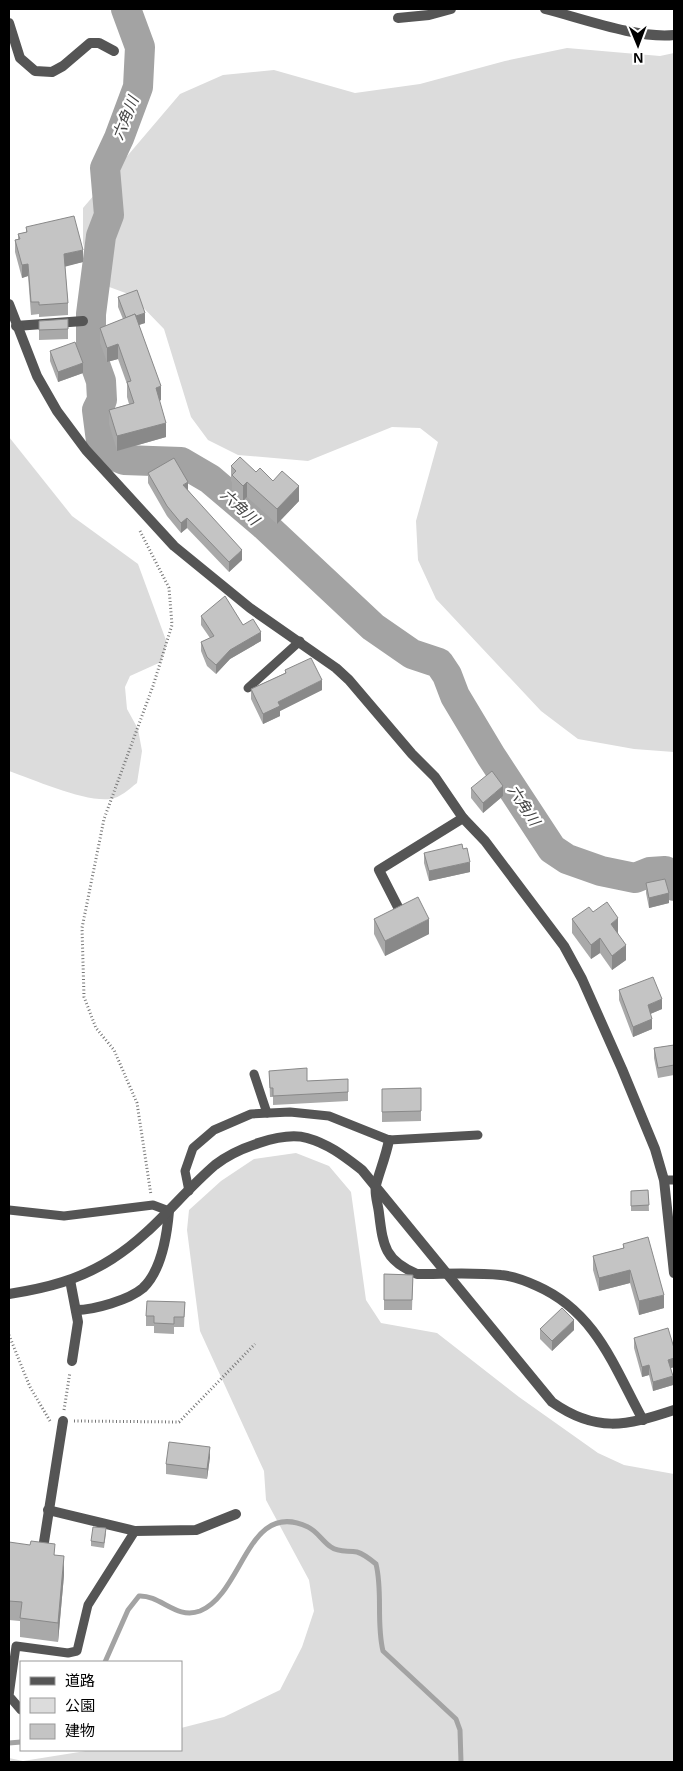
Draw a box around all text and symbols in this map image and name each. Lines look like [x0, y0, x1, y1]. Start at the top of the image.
north arrow [613, 20, 663, 70]
text: N [633, 50, 643, 66]
water label: 六角川 [109, 92, 142, 142]
water label: 六角川 [218, 486, 264, 530]
water label: 六角川 [505, 781, 544, 830]
legend [20, 1661, 182, 1751]
text: 道路 [65, 1672, 95, 1689]
text: 公園 [65, 1697, 95, 1714]
text: 建物 [65, 1722, 95, 1739]

